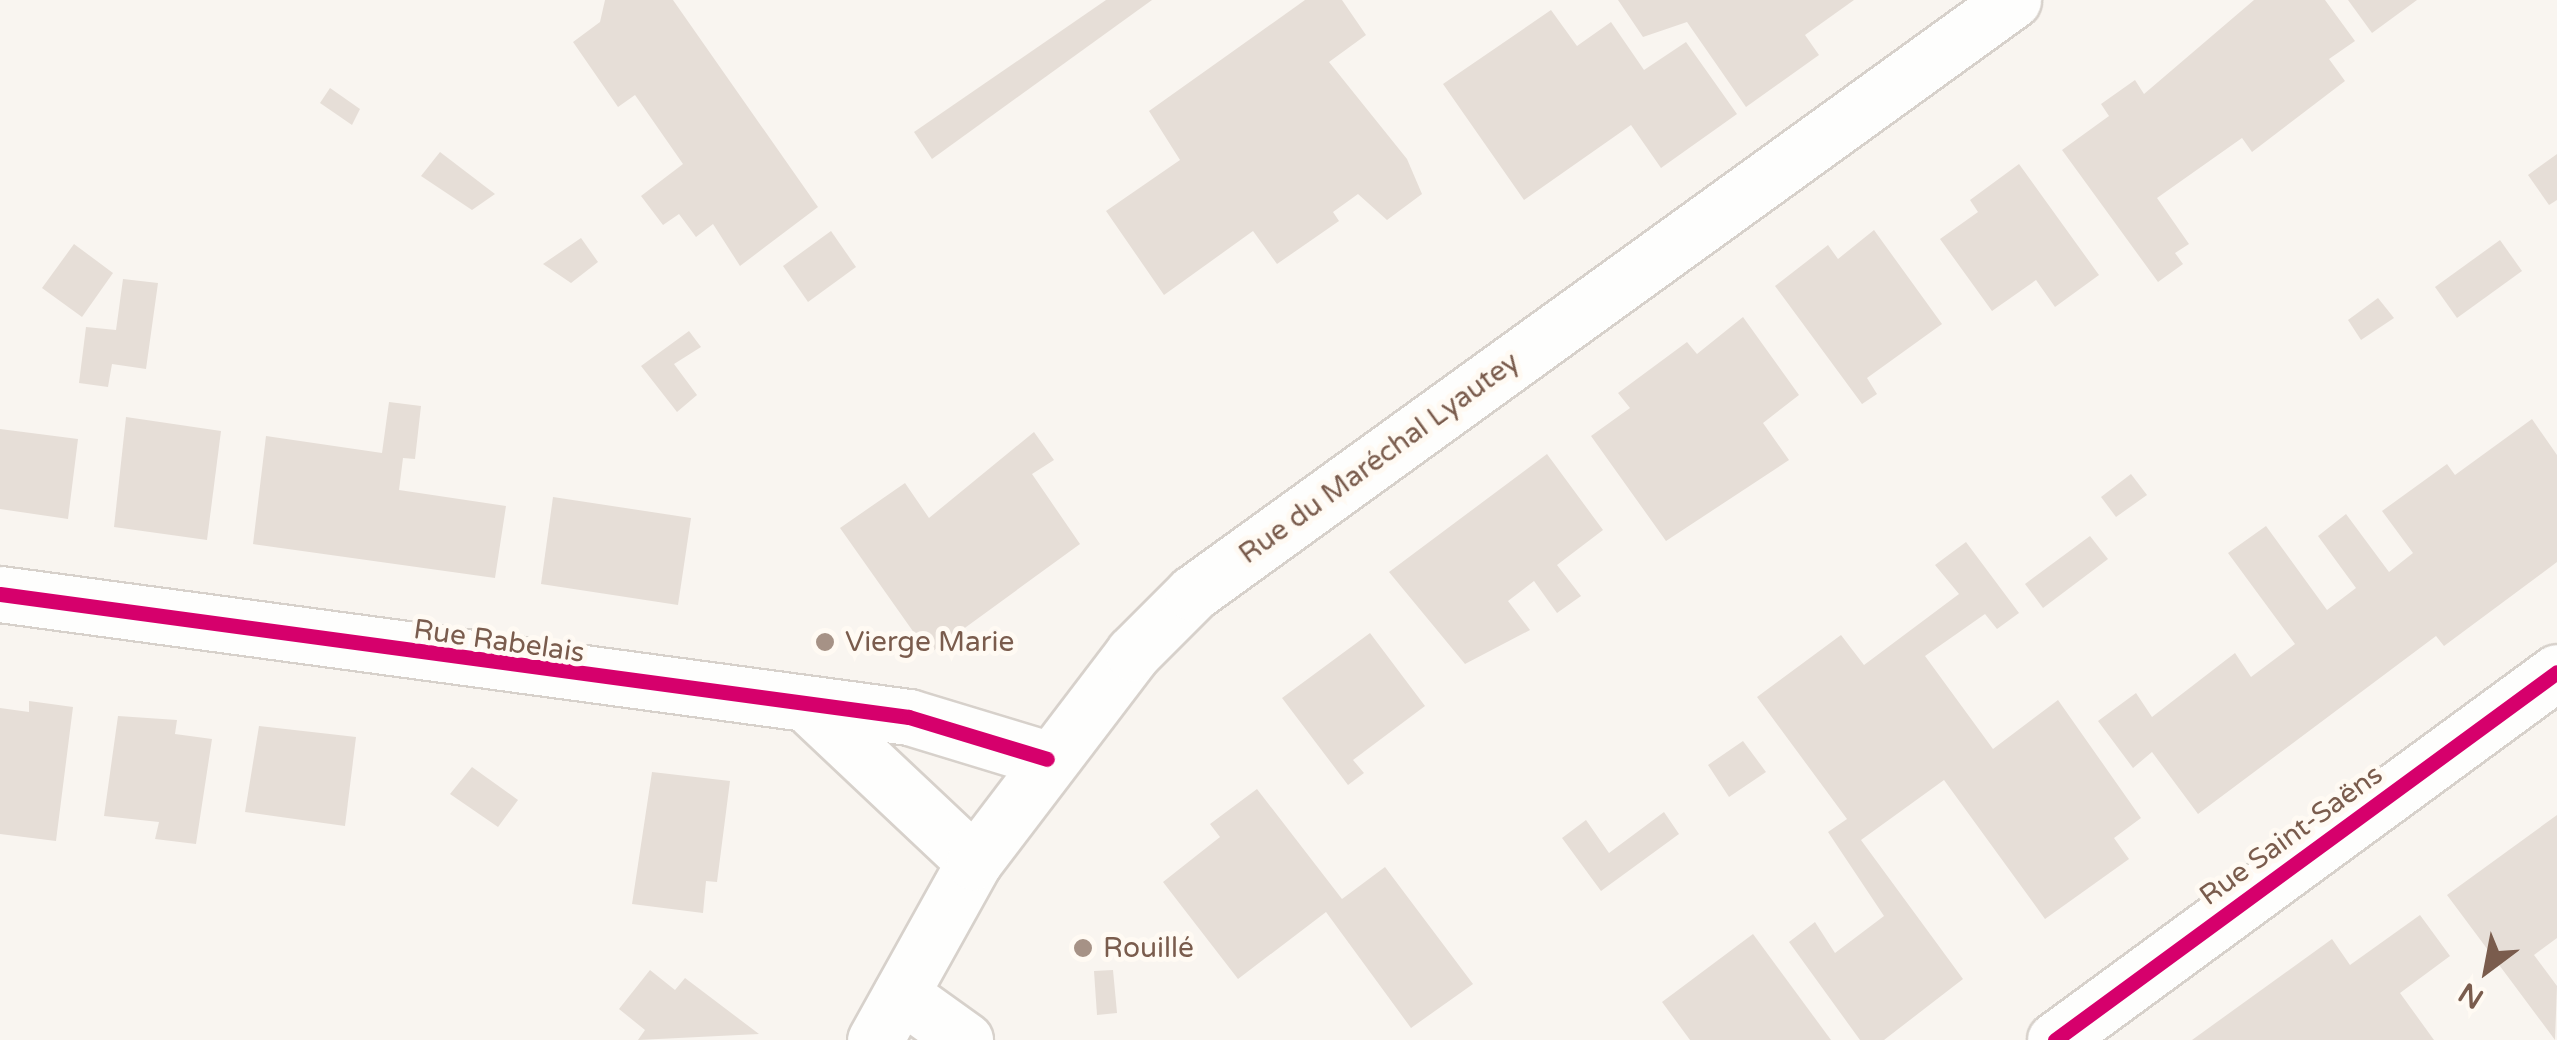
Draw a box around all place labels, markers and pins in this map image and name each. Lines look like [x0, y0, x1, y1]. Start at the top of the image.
place label: Vierge Marie [845, 625, 1014, 659]
marker: Vierge Marie [814, 631, 836, 653]
place label: Rouillé [1103, 931, 1194, 965]
marker: Rouillé [1072, 937, 1094, 959]

